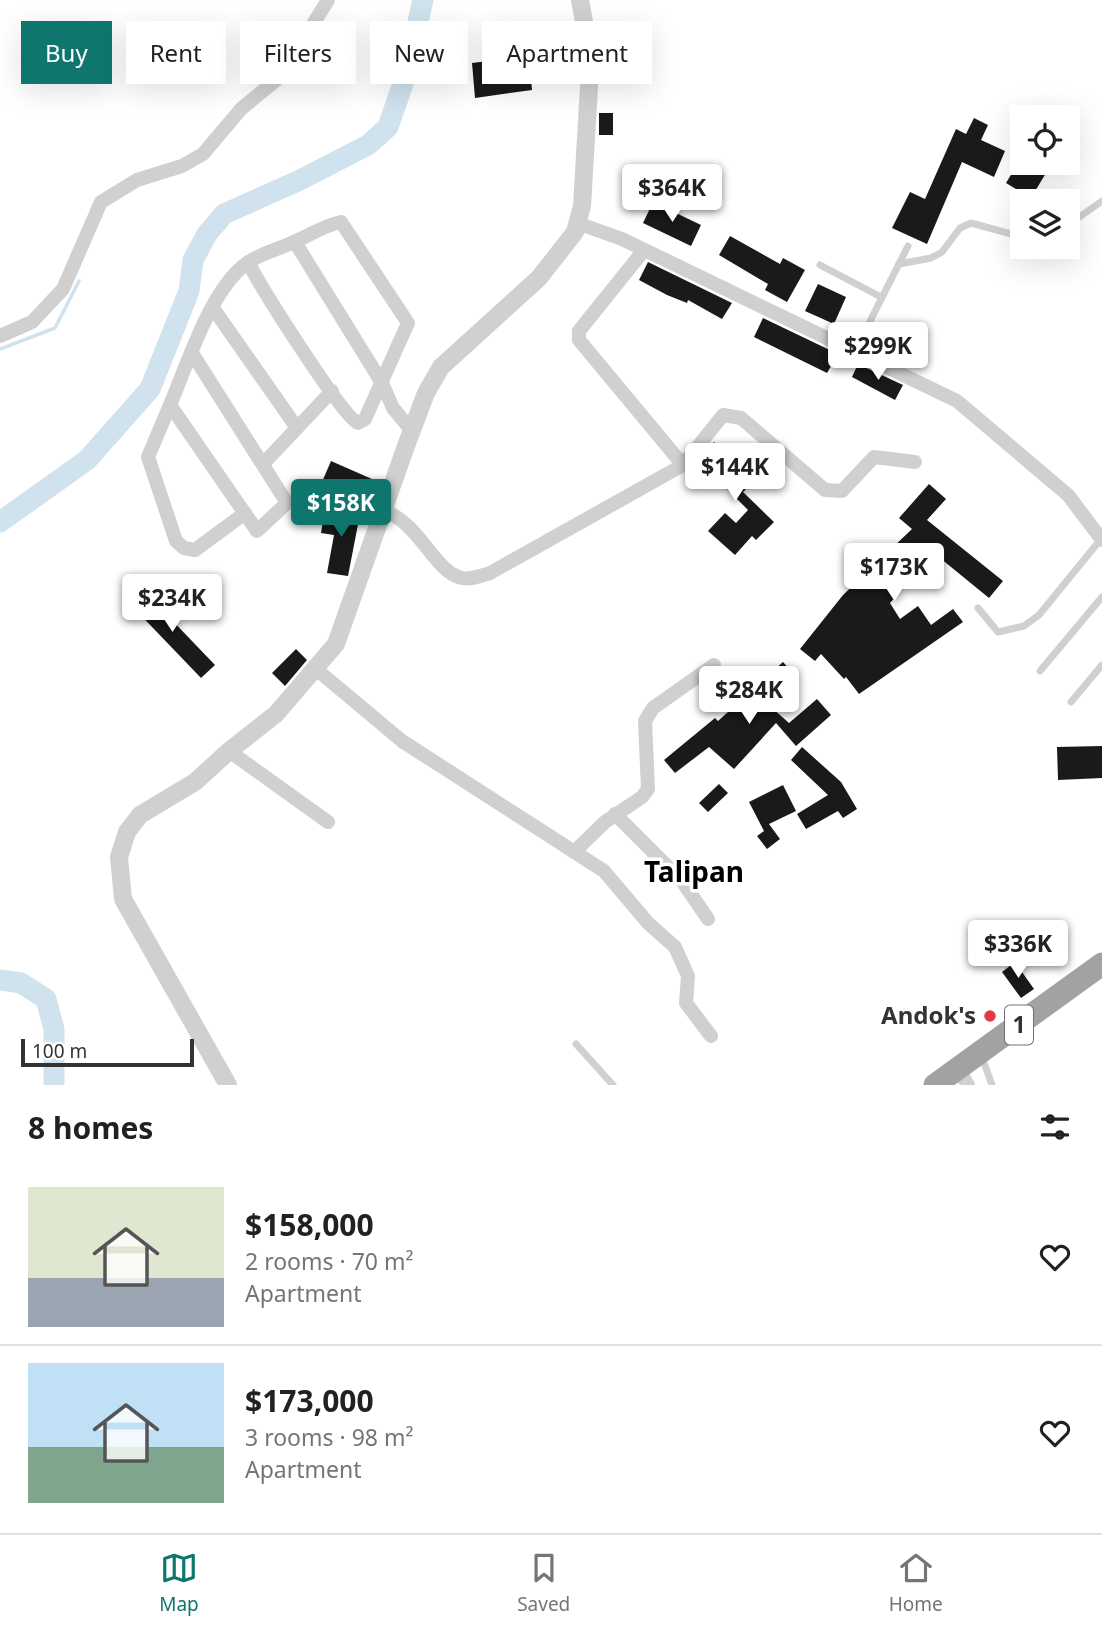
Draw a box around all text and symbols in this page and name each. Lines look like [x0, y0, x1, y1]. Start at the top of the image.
chip: Buy [21, 21, 112, 84]
chip: Rent [126, 21, 226, 84]
chip: Filters [240, 21, 356, 84]
chip: New [370, 21, 468, 84]
chip: Apartment [482, 21, 652, 84]
map controls [1010, 105, 1080, 259]
button: locate [1010, 105, 1080, 175]
pin: $364K [623, 164, 721, 224]
text: $364K [638, 171, 706, 203]
button: layers [1010, 189, 1080, 259]
pin: $299K [829, 322, 927, 382]
text: $299K [844, 329, 912, 361]
pin: $144K [686, 444, 784, 503]
text: $144K [701, 450, 769, 482]
pin: $158K [292, 480, 390, 539]
text: $158K [307, 486, 375, 518]
pin: $173K [845, 544, 943, 603]
text: $173K [860, 550, 928, 582]
pin: $234K [123, 574, 221, 634]
text: $234K [138, 581, 206, 613]
pin: $284K [700, 666, 798, 726]
text: $284K [715, 673, 783, 705]
district label: Talipan [644, 852, 744, 890]
pin: $336K [969, 920, 1067, 980]
text: $336K [984, 927, 1052, 959]
place label: Andok's [881, 998, 976, 1031]
road number: 1 [1005, 1006, 1033, 1044]
marker: Andok's [982, 1008, 998, 1024]
scale bar [21, 1036, 194, 1068]
text: 100 m [32, 1038, 87, 1064]
text: 8 homes [28, 1107, 153, 1148]
icon: filters [1036, 1108, 1074, 1146]
text: $158,000 [245, 1204, 374, 1245]
icon: home [84, 1215, 168, 1299]
icon: heart [1036, 1238, 1074, 1276]
text: 2 rooms · 70 m² [245, 1245, 414, 1277]
text: Apartment [245, 1277, 362, 1309]
text: $173,000 [245, 1380, 374, 1421]
icon: home [84, 1391, 168, 1475]
icon: heart [1036, 1414, 1074, 1452]
text: 3 rooms · 98 m² [245, 1421, 414, 1453]
text: Apartment [245, 1453, 362, 1485]
tab: Map [159, 1549, 199, 1617]
tab: Saved [517, 1549, 570, 1617]
tab: Home [889, 1549, 943, 1617]

